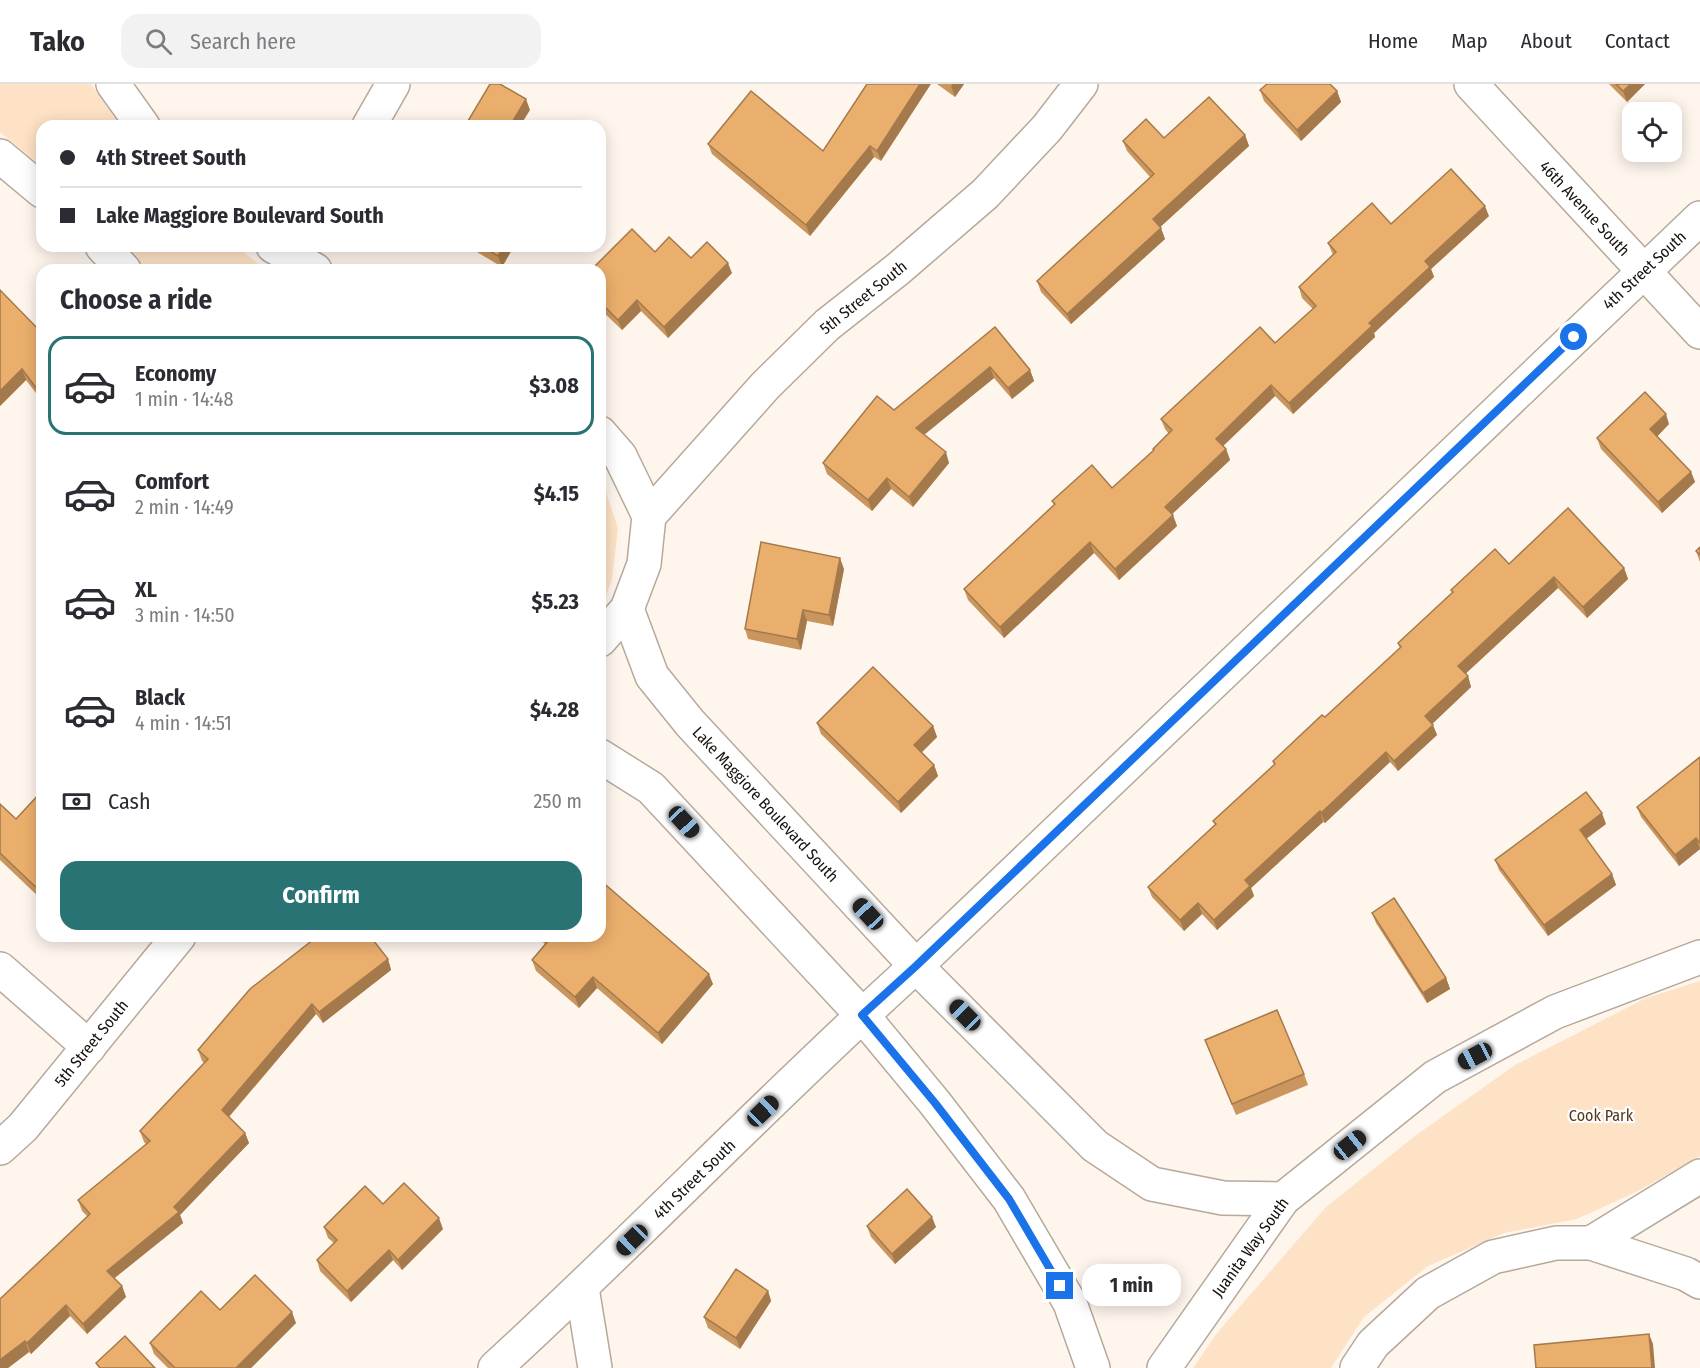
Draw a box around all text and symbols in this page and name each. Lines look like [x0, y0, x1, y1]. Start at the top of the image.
search box [121, 14, 541, 68]
text: Tako [30, 25, 85, 58]
icon: search [142, 25, 175, 58]
text: Search here [190, 28, 296, 55]
text: Home [1368, 28, 1418, 54]
text: Map [1451, 28, 1488, 54]
text: About [1521, 28, 1572, 54]
text: Contact [1605, 28, 1670, 54]
map controls [1622, 102, 1682, 162]
button: locate [1622, 102, 1682, 162]
text: 4th Street South [96, 144, 246, 171]
street label: 46th Avenue South [1536, 157, 1634, 260]
text: Lake Maggiore Boulevard South [96, 202, 384, 229]
street label: 4th Street South [1599, 227, 1690, 314]
street label: 5th Street South [816, 257, 911, 338]
text: Choose a ride [60, 284, 212, 316]
route start [1560, 323, 1587, 350]
icon: car [63, 359, 117, 413]
text: Economy [135, 360, 216, 387]
text: $3.08 [529, 372, 579, 399]
text: 1 min · 14:48 [135, 387, 233, 411]
icon: car [63, 467, 117, 521]
text: Comfort [135, 468, 209, 495]
text: $4.15 [534, 480, 579, 507]
text: 2 min · 14:49 [135, 495, 234, 519]
icon: car [63, 575, 117, 629]
text: XL [135, 576, 157, 603]
text: $5.23 [532, 588, 579, 615]
text: 3 min · 14:50 [135, 603, 235, 627]
icon: car [63, 683, 117, 737]
text: Black [135, 684, 185, 711]
text: $4.28 [530, 696, 579, 723]
text: 4 min · 14:51 [135, 711, 232, 735]
street label: Lake Maggiore Boulevard South [689, 723, 843, 886]
icon: cash [60, 785, 93, 818]
text: Cash [108, 788, 151, 815]
text: 250 m [534, 789, 582, 813]
car [665, 803, 703, 841]
button: Confirm [60, 861, 582, 930]
car [849, 895, 887, 933]
street label: 5th Street South [51, 996, 132, 1091]
car [946, 996, 984, 1034]
car [1455, 1040, 1495, 1072]
car [744, 1092, 782, 1130]
park label: Cook Park [1569, 1106, 1634, 1125]
car [1330, 1127, 1370, 1163]
street label: 4th Street South [649, 1135, 739, 1223]
street label: Juanita Way South [1208, 1194, 1293, 1301]
car [613, 1221, 651, 1259]
callout: 1 min [1081, 1265, 1180, 1307]
route end [1046, 1272, 1073, 1299]
text: 1 min [1110, 1273, 1153, 1297]

